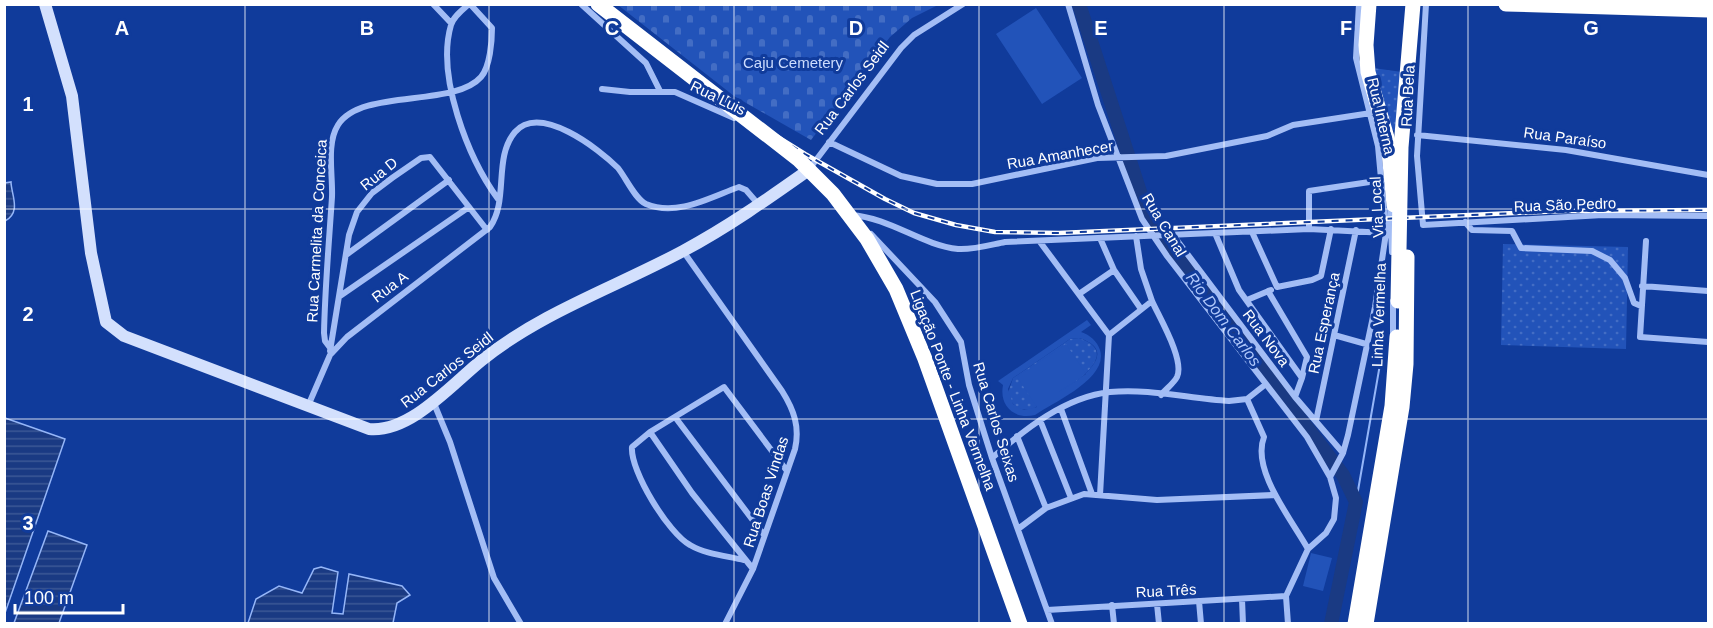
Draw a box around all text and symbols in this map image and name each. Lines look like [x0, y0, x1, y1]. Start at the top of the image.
text: A [115, 17, 129, 39]
text: B [360, 17, 374, 39]
text: C [605, 17, 619, 39]
text: D [849, 17, 863, 39]
text: E [1094, 17, 1108, 39]
text: F [1340, 17, 1352, 39]
text: G [1583, 17, 1599, 39]
street label: Rua Carlos Seidl [811, 38, 892, 138]
park label: Caju Cemetery [743, 54, 844, 71]
street label: Rua Bela [1397, 64, 1418, 127]
street label: Rua Interna [1364, 76, 1399, 157]
street label: Rua Luis [688, 77, 749, 118]
text: 1 [22, 93, 34, 115]
street label: Rua Paraíso [1523, 123, 1608, 152]
street label: Rua Amanhecer [1005, 137, 1114, 172]
street label: Rua Carmelita da Conceica [303, 138, 330, 323]
street label: Rua D [357, 154, 401, 194]
street label: Via Local [1366, 176, 1387, 238]
street label: Rua Canal [1139, 190, 1190, 260]
street label: Rua São Pedro [1513, 194, 1617, 215]
street label: Linha Vermelha [1368, 262, 1389, 367]
street label: Rua A [368, 268, 411, 306]
water label: Rio Dom Carlos [1183, 269, 1264, 370]
street label: Rua Esperança [1304, 270, 1343, 375]
street label: Ligação Ponte - Linha Vermelha [907, 287, 1000, 493]
text: 2 [22, 303, 34, 325]
street label: Rua Nova [1240, 306, 1294, 370]
street label: Rua Carlos Seidl [397, 328, 496, 411]
street label: Rua Carlos Seixas [970, 360, 1023, 484]
street label: Rua Boas Vindas [740, 434, 791, 549]
text: 3 [22, 512, 34, 534]
scale bar [15, 577, 123, 615]
street label: Rua Três [1135, 580, 1197, 601]
text: 100 m [24, 588, 74, 608]

